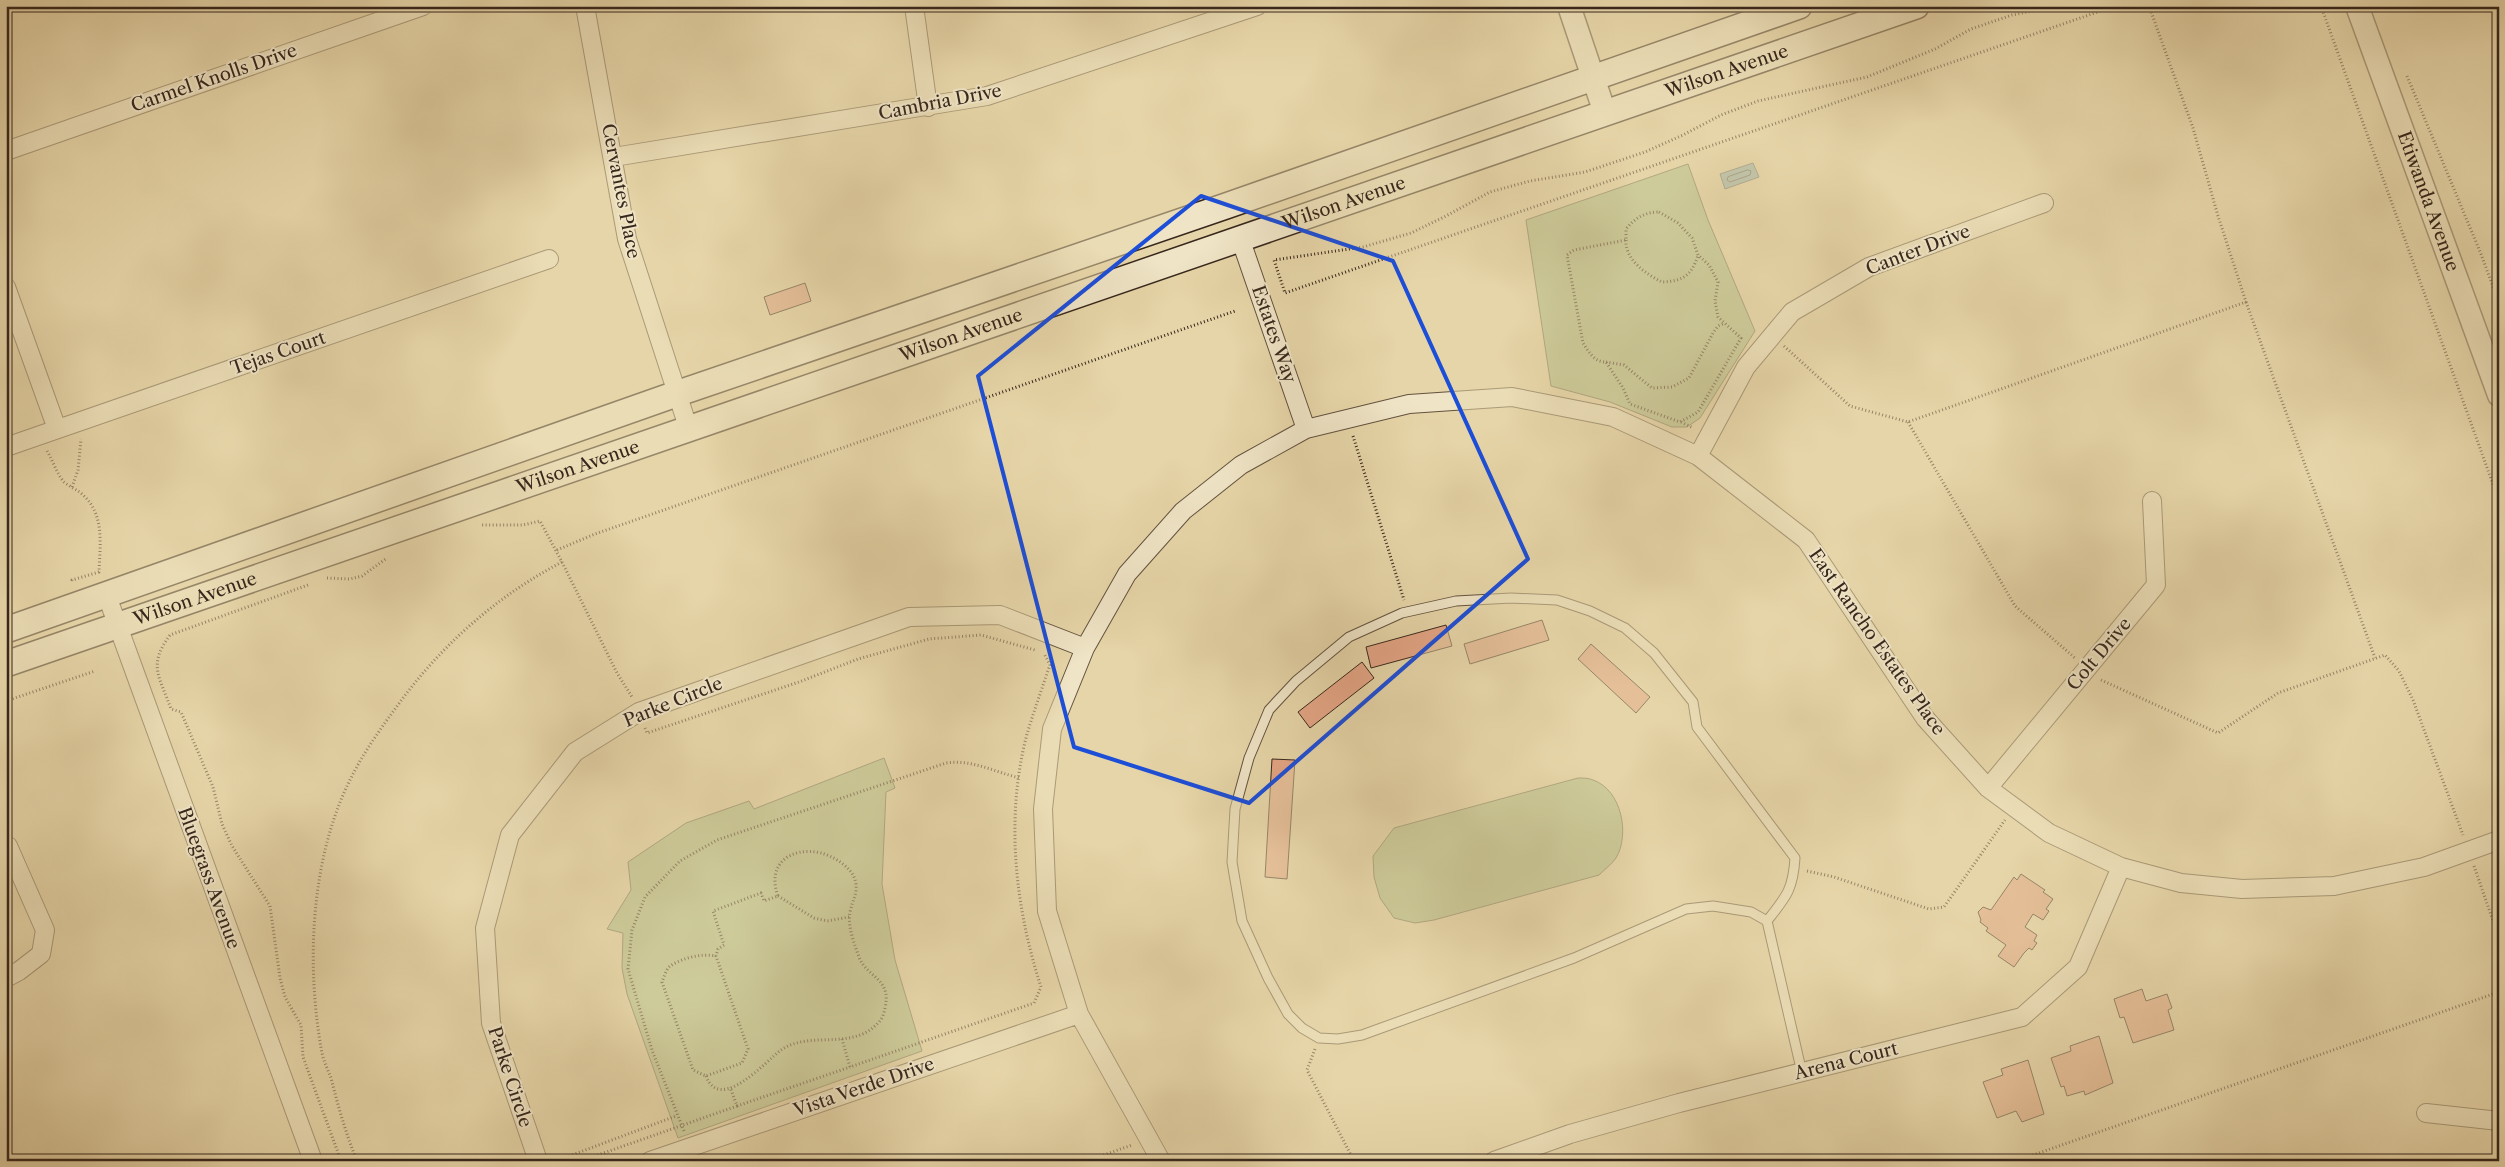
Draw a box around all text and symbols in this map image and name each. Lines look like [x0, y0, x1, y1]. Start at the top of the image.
street label: Carmel Knolls Drive [128, 39, 300, 117]
street label: Wilson Avenue [1661, 40, 1791, 103]
street label: Cambria Drive [877, 79, 1003, 125]
street label: Cervantes Place [597, 122, 645, 260]
street label: Etiwanda Avenue [2393, 128, 2464, 275]
street label: Wilson Avenue [1278, 172, 1408, 235]
street label: Canter Drive [1863, 220, 1973, 280]
street label: Estates Way [1247, 282, 1301, 387]
street label: Wilson Avenue [895, 304, 1025, 367]
street label: Tejas Court [228, 326, 329, 380]
street label: Wilson Avenue [513, 436, 642, 499]
street label: East Rancho Estates Place [1804, 545, 1950, 739]
street label: Wilson Avenue [130, 567, 260, 631]
street label: Colt Drive [2062, 613, 2136, 695]
street label: Parke Circle [620, 672, 726, 732]
street label: Bluegrass Avenue [173, 804, 245, 952]
street label: Parke Circle [483, 1024, 537, 1130]
street label: Arena Court [1791, 1037, 1901, 1085]
street label: Vista Verde Drive [790, 1053, 937, 1122]

